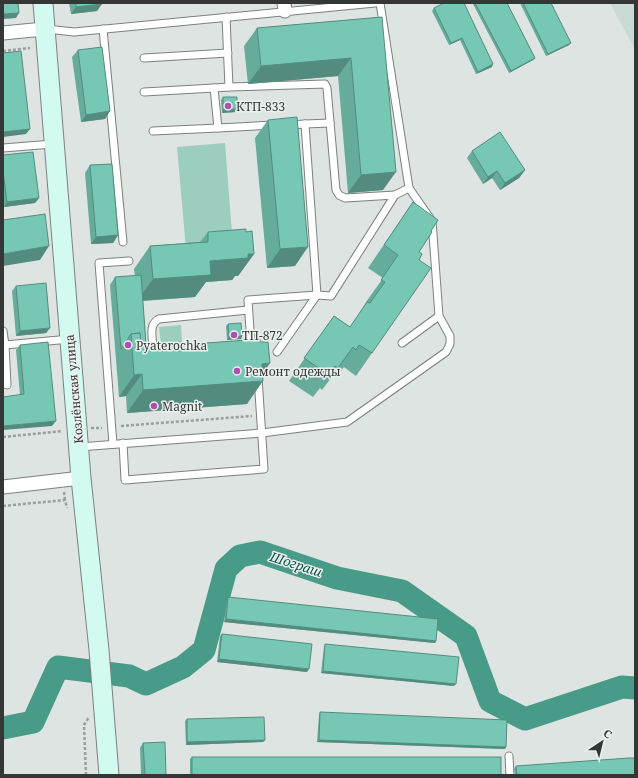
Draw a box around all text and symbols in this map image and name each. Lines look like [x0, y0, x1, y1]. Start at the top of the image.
place label: КТП-833 [236, 98, 286, 115]
marker: КТП-833 [223, 101, 233, 111]
place label: ТП-872 [242, 327, 283, 344]
marker: ТП-872 [229, 330, 239, 340]
street label: Козлёнская улица [61, 333, 87, 444]
place label: Pyaterochka [136, 337, 208, 354]
marker: Pyaterochka [123, 340, 133, 350]
place label: Ремонт одежды [245, 363, 341, 380]
marker: Ремонт одежды [232, 366, 242, 376]
place label: Magnit [162, 398, 202, 415]
marker: Magnit [149, 401, 159, 411]
water label: Шограш [267, 547, 325, 581]
north arrow [582, 722, 622, 762]
text: С [601, 725, 615, 742]

